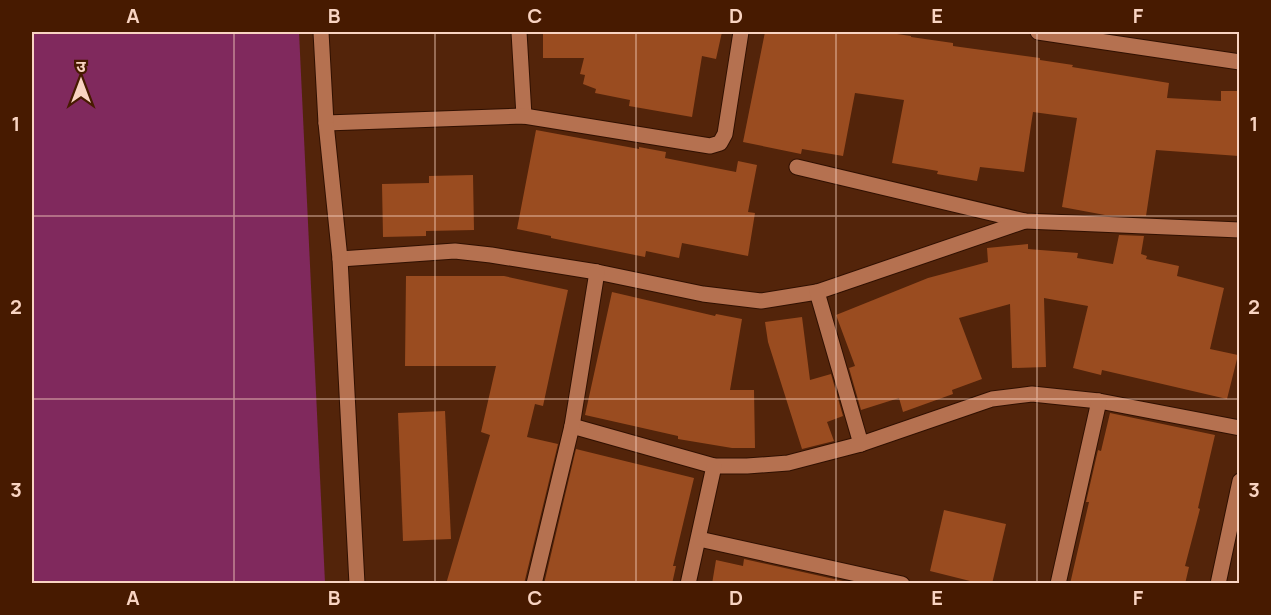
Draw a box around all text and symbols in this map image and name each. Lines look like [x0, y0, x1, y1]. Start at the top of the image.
text: A [126, 2, 140, 29]
text: B [328, 2, 341, 29]
text: C [528, 2, 542, 29]
text: D [729, 2, 743, 29]
text: E [931, 2, 943, 29]
text: F [1133, 2, 1144, 29]
north arrow [51, 51, 111, 111]
text: उ [76, 55, 86, 77]
text: 1 [12, 110, 20, 137]
text: 1 [1250, 110, 1258, 137]
text: 2 [10, 293, 22, 320]
text: 2 [1248, 293, 1260, 320]
text: 3 [10, 476, 22, 503]
text: 3 [1248, 476, 1260, 503]
text: A [126, 584, 140, 611]
text: B [328, 584, 341, 611]
text: C [528, 584, 542, 611]
text: D [729, 584, 743, 611]
text: E [931, 584, 943, 611]
text: F [1133, 584, 1144, 611]

